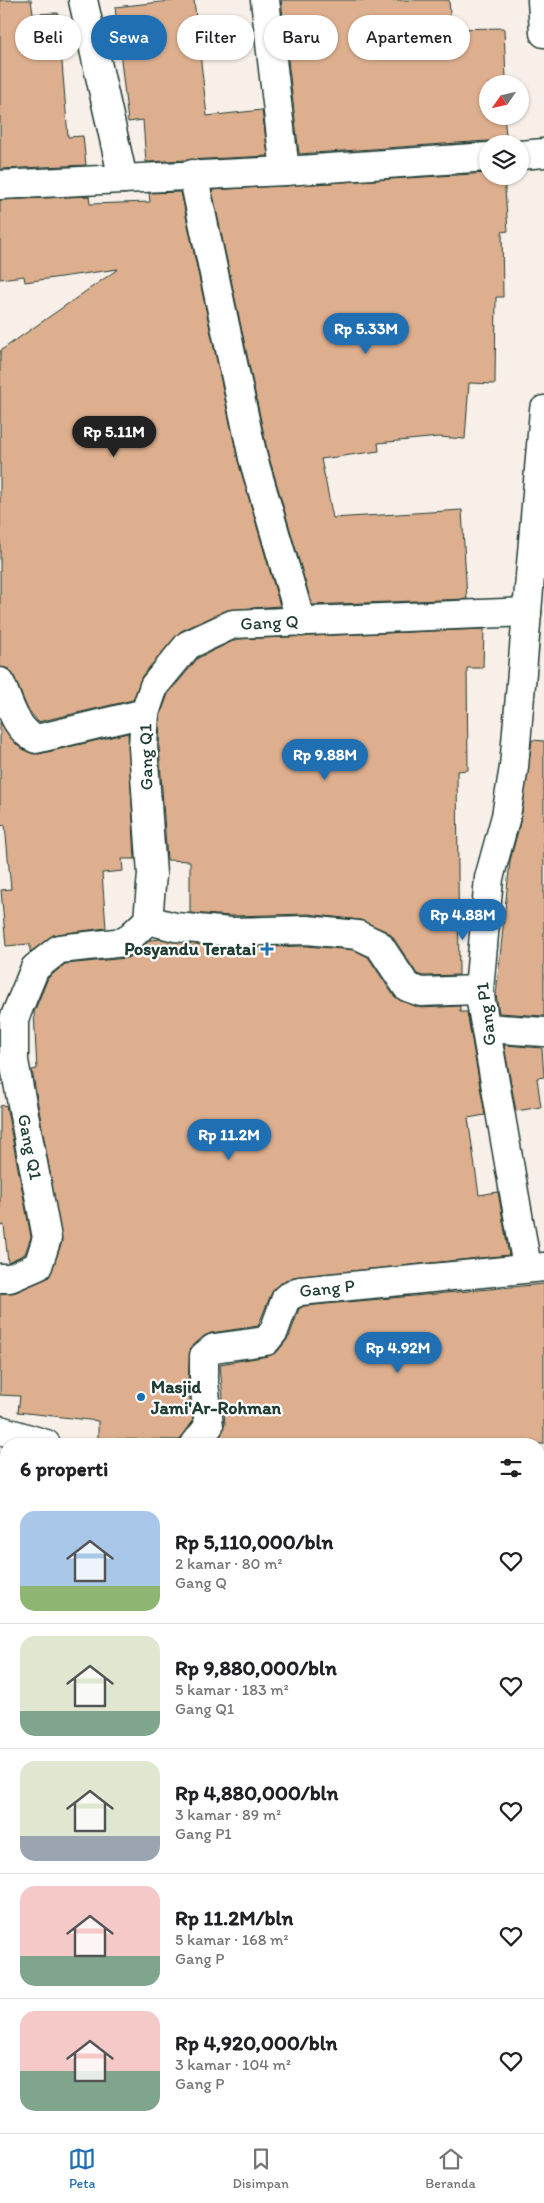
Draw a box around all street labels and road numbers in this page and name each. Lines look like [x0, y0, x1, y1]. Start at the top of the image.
street label: Gang Q [240, 610, 299, 635]
street label: Gang Q1 [134, 724, 158, 790]
street label: Gang P1 [471, 981, 501, 1047]
street label: Gang Q1 [13, 1112, 47, 1182]
street label: Gang P [298, 1275, 356, 1302]

